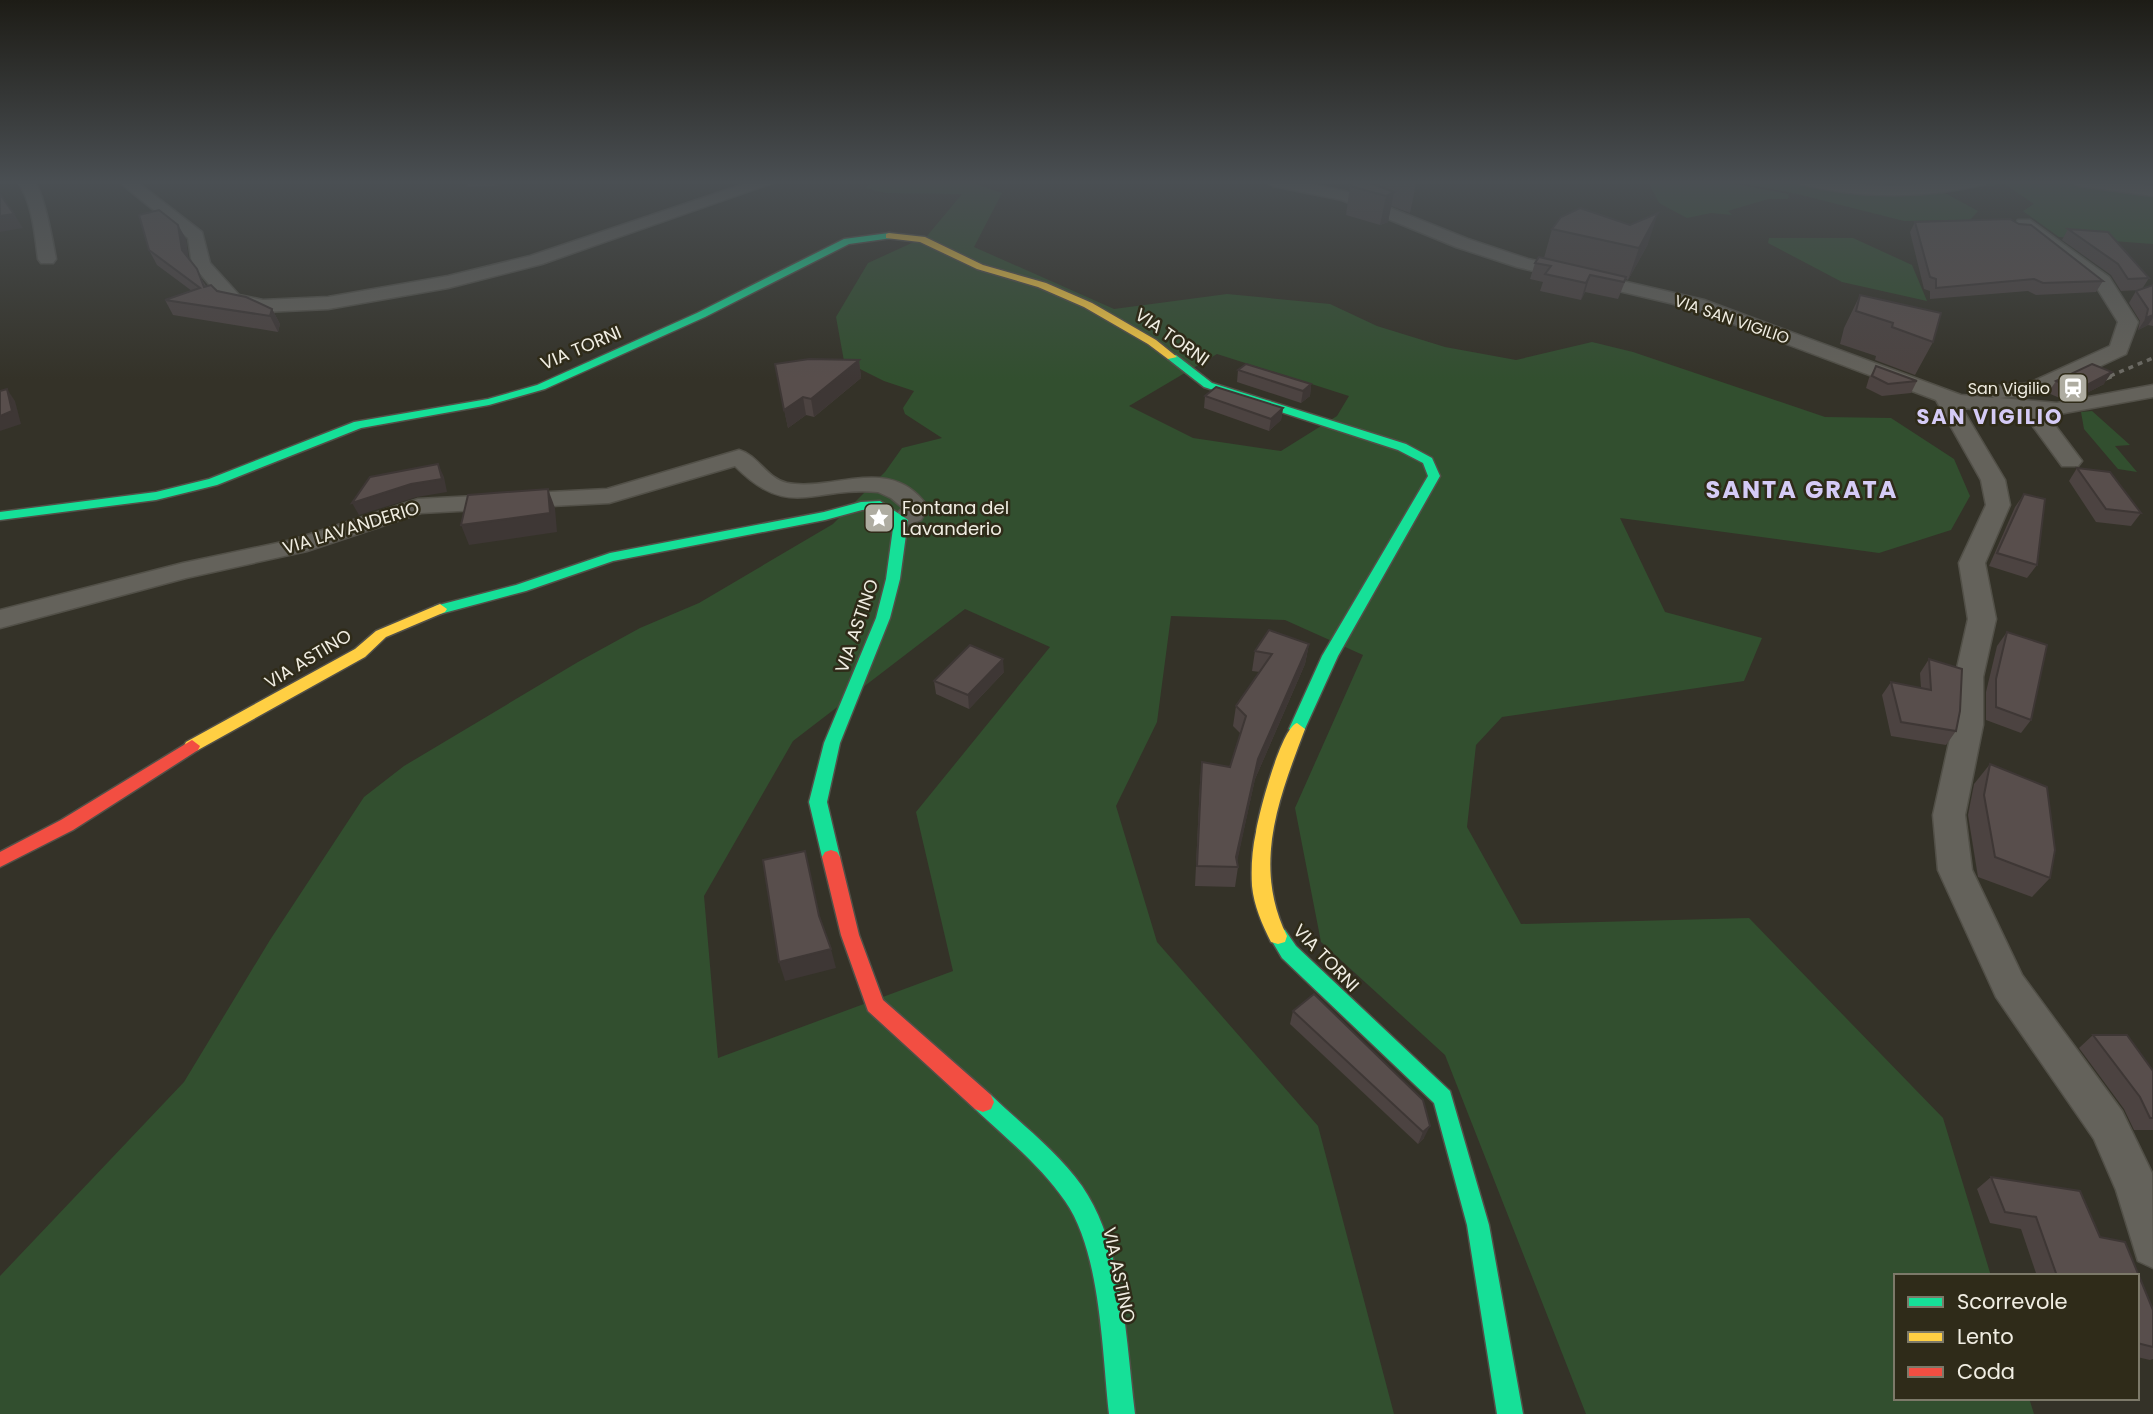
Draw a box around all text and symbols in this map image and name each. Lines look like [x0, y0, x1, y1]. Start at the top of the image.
street label: VIA SAN VIGILIO [1671, 289, 1792, 350]
street label: VIA TORNI [1130, 302, 1214, 371]
street label: VIA TORNI [537, 319, 625, 376]
station icon: San Vigilio [2056, 371, 2090, 405]
place label: San Vigilio [1968, 377, 2050, 400]
district label: SAN VIGILIO [1916, 402, 2064, 431]
district label: SANTA GRATA [1706, 473, 1898, 506]
street label: VIA LAVANDERIO [279, 495, 422, 560]
place label: Fontana del Lavanderio [902, 495, 1009, 541]
place icon: Fontana del Lavanderio [862, 501, 896, 535]
street label: VIA ASTINO [829, 576, 884, 676]
street label: VIA ASTINO [260, 623, 356, 694]
street label: VIA TORNI [1288, 918, 1365, 997]
street label: VIA ASTINO [1097, 1225, 1142, 1325]
legend [1894, 1274, 2139, 1400]
text: Scorrevole [1957, 1287, 2068, 1316]
text: Lento [1957, 1322, 2014, 1351]
text: Coda [1957, 1357, 2015, 1386]

